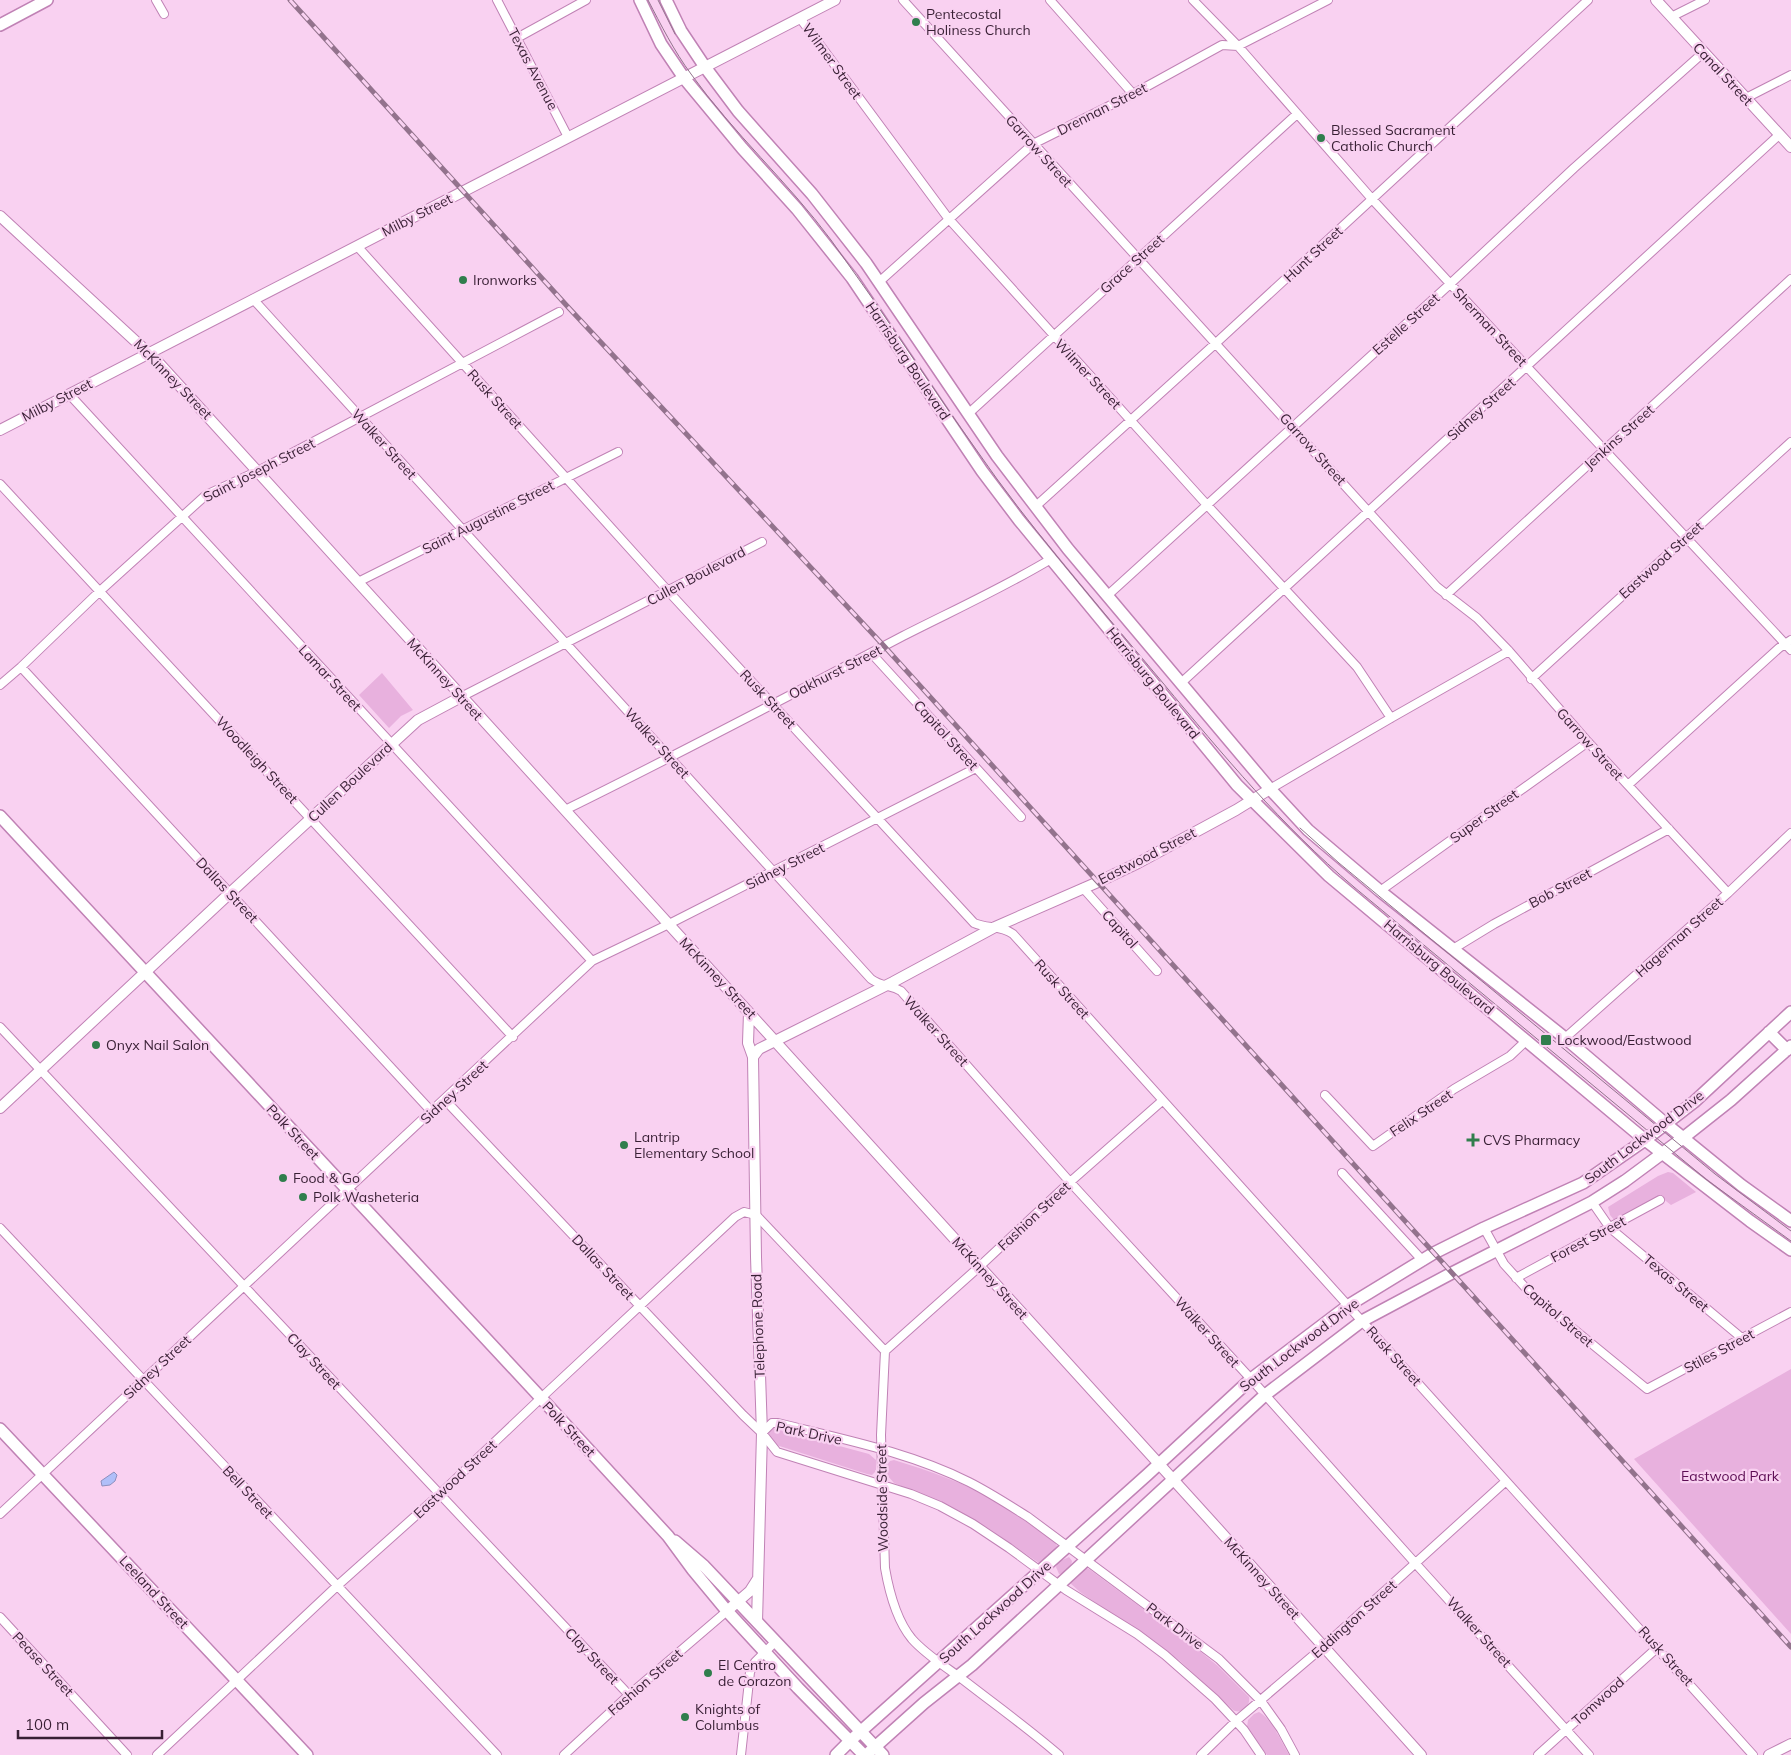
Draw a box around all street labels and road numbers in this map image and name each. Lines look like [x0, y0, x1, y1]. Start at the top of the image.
street label: Wilmer Street [798, 19, 866, 103]
street label: Texas Avenue [504, 25, 562, 113]
street label: Canal Street [1689, 39, 1757, 109]
street label: Drennan Street [1054, 79, 1150, 139]
street label: Garrow Street [1002, 111, 1076, 191]
street label: Milby Street [379, 190, 455, 240]
street label: Hunt Street [1280, 222, 1346, 286]
street label: Grace Street [1096, 230, 1168, 298]
street label: Sherman Street [1449, 284, 1531, 370]
street label: Estelle Street [1369, 289, 1443, 359]
street label: Harrisburg Boulevard [862, 298, 954, 424]
street label: McKinney Street [130, 335, 216, 423]
street label: Wilmer Street [1051, 335, 1125, 413]
street label: Rusk Street [463, 365, 527, 433]
street label: Sidney Street [1443, 373, 1519, 444]
street label: Milby Street [19, 375, 95, 425]
street label: Jenkins Street [1580, 401, 1658, 473]
street label: Walker Street [348, 405, 420, 483]
street label: Garrow Street [1276, 409, 1350, 489]
street label: Saint Joseph Street [200, 434, 318, 506]
street label: Saint Augustine Street [419, 476, 557, 558]
street label: Eastwood Street [1615, 517, 1707, 603]
street label: Cullen Boulevard [644, 542, 748, 610]
street label: Harrisburg Boulevard [1102, 623, 1204, 743]
street label: McKinney Street [403, 634, 487, 724]
street label: Lamar Street [295, 641, 365, 715]
street label: Oakhurst Street [786, 641, 885, 703]
street label: Rusk Street [736, 666, 800, 732]
street label: Capitol Street [910, 696, 982, 774]
street label: Walker Street [621, 704, 693, 782]
street label: Garrow Street [1553, 704, 1627, 784]
street label: Woodleigh Street [212, 713, 302, 807]
street label: Cullen Boulevard [304, 738, 396, 826]
street label: Super Street [1446, 785, 1522, 847]
street label: Eastwood Street [1095, 824, 1199, 888]
street label: Sidney Street [743, 838, 827, 894]
street label: Dallas Street [192, 853, 262, 927]
street label: Bob Street [1526, 864, 1594, 912]
street label: Hagerman Street [1632, 893, 1727, 981]
street label: Capitol [1098, 906, 1142, 952]
street label: Harrisburg Boulevard [1380, 916, 1498, 1018]
street label: McKinney Street [676, 934, 760, 1023]
street label: Rusk Street [1030, 955, 1094, 1023]
street label: Walker Street [900, 992, 972, 1070]
street label: Sidney Street [416, 1056, 492, 1128]
street label: Felix Street [1386, 1085, 1456, 1141]
street label: South Lockwood Drive [1581, 1086, 1707, 1188]
street label: Polk Street [263, 1100, 323, 1164]
street label: Fashion Street [994, 1178, 1074, 1254]
street label: Forest Street [1547, 1212, 1629, 1266]
street label: Dallas Street [568, 1230, 638, 1304]
street label: McKinney Street [948, 1233, 1032, 1323]
street label: Texas Street [1640, 1250, 1713, 1316]
street label: Telephone Road [747, 1274, 769, 1378]
street label: Capitol Street [1519, 1279, 1597, 1351]
street label: Walker Street [1171, 1293, 1243, 1371]
street label: South Lockwood Drive [1236, 1294, 1362, 1396]
street label: Rusk Street [1362, 1322, 1426, 1390]
street label: Stiles Street [1681, 1325, 1757, 1377]
street label: Clay Street [283, 1329, 345, 1393]
street label: Sidney Street [119, 1331, 195, 1403]
street label: Polk Street [539, 1397, 599, 1461]
street label: Park Drive [774, 1417, 844, 1449]
street label: Eastwood Street [410, 1436, 500, 1522]
street label: Woodside Street [872, 1444, 892, 1552]
street label: Bell Street [219, 1462, 277, 1522]
street label: McKinney Street [1220, 1533, 1304, 1623]
street label: Leeland Street [116, 1552, 193, 1632]
street label: South Lockwood Drive [935, 1557, 1055, 1667]
street label: Eddington Street [1308, 1576, 1400, 1662]
street label: Walker Street [1443, 1593, 1515, 1671]
street label: Park Drive [1143, 1599, 1207, 1653]
street label: Rusk Street [1634, 1622, 1698, 1690]
street label: Clay Street [561, 1624, 623, 1688]
street label: Pease Street [9, 1628, 78, 1700]
street label: Fashion Street [604, 1645, 686, 1719]
street label: Tomwood [1568, 1673, 1628, 1729]

